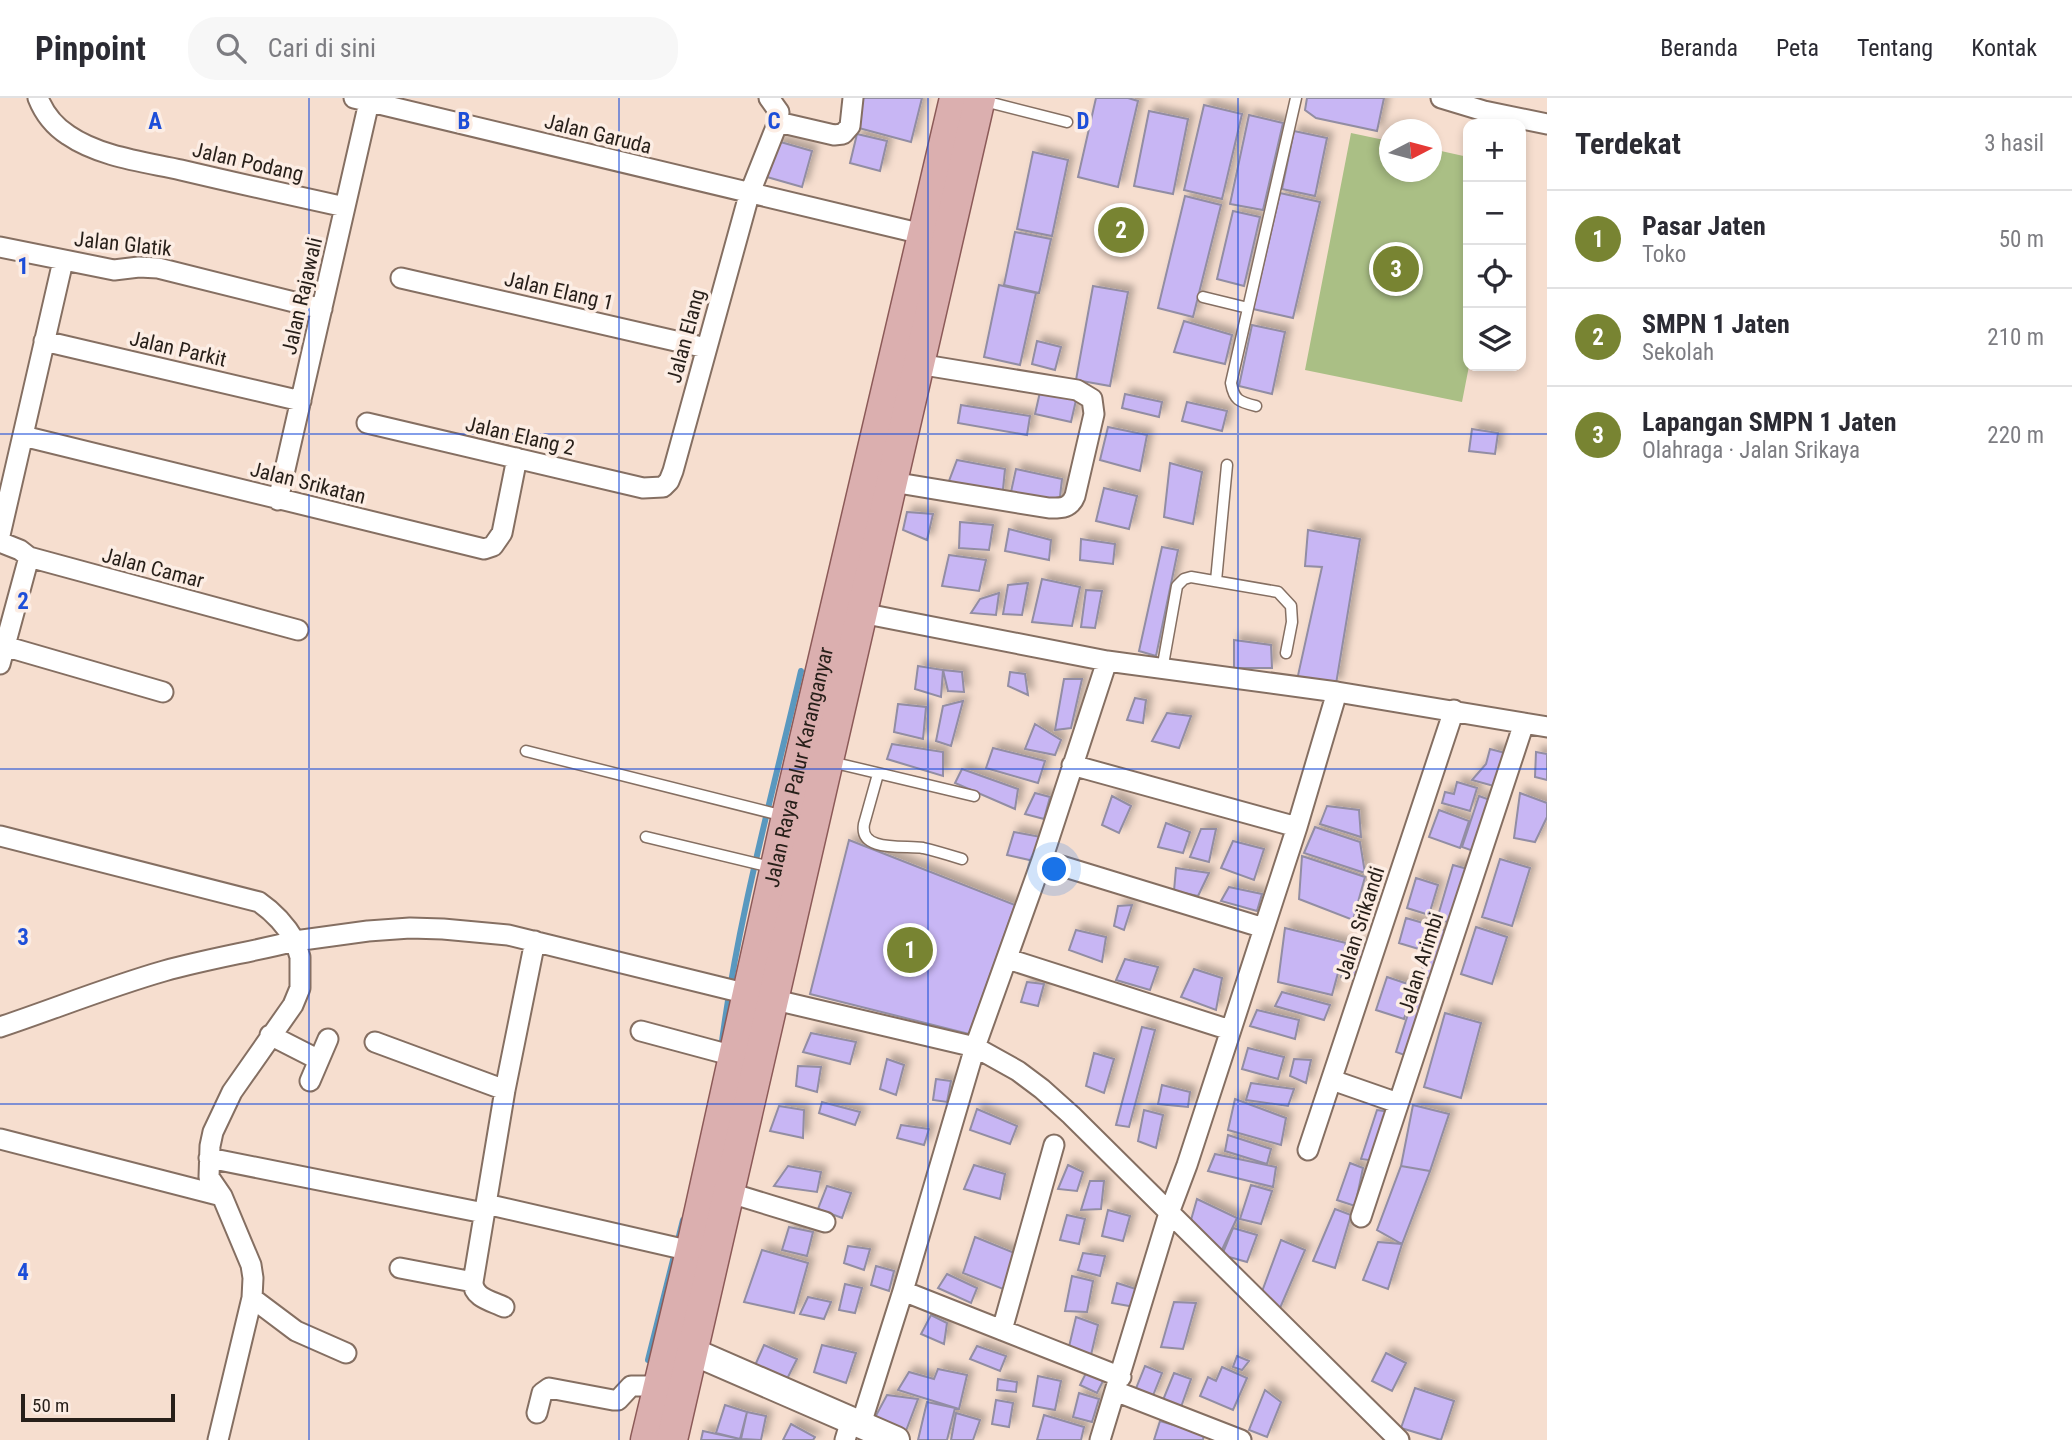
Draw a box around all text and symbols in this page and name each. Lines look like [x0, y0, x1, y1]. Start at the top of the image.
search box [188, 17, 678, 80]
text: Pinpoint [35, 29, 146, 68]
icon: search [212, 29, 250, 67]
text: Cari di sini [268, 33, 376, 63]
text: Beranda [1660, 34, 1738, 62]
text: Peta [1776, 34, 1819, 62]
text: Tentang [1857, 34, 1933, 62]
text: Kontak [1971, 34, 2037, 62]
text: A [148, 108, 162, 135]
text: B [458, 108, 470, 135]
text: C [767, 108, 781, 135]
text: D [1077, 108, 1090, 135]
street label: Jalan Garuda [542, 109, 654, 159]
north arrow [1379, 119, 1442, 182]
map controls [1463, 119, 1526, 371]
button: + [1463, 119, 1526, 182]
text: Terdekat [1575, 126, 1681, 161]
text: 3 hasil [1984, 130, 2044, 157]
street label: Jalan Podang [190, 138, 306, 186]
button: − [1463, 182, 1526, 245]
pin: 2 [1098, 204, 1144, 256]
text: Pasar Jaten [1642, 211, 1766, 241]
text: 1 [1592, 226, 1604, 253]
text: 50 m [1999, 226, 2044, 253]
street label: Jalan Glatik [73, 227, 173, 261]
street label: Jalan Rajawali [277, 235, 327, 357]
text: Toko [1642, 241, 1686, 268]
pin: 3 [1373, 243, 1419, 295]
button: locate [1463, 245, 1526, 308]
text: 1 [17, 253, 29, 280]
street label: Jalan Elang 1 [502, 267, 616, 315]
street label: Jalan Elang [662, 287, 710, 385]
button: layers [1463, 308, 1526, 371]
text: SMPN 1 Jaten [1642, 309, 1790, 339]
text: 2 [1592, 324, 1604, 351]
text: 210 m [1987, 324, 2044, 351]
street label: Jalan Parkit [127, 326, 229, 372]
text: Sekolah [1642, 339, 1714, 366]
text: Lapangan SMPN 1 Jaten [1642, 407, 1897, 437]
street label: Jalan Elang 2 [463, 412, 577, 460]
text: 3 [1592, 422, 1604, 449]
text: 220 m [1987, 422, 2044, 449]
text: Olahraga · Jalan Srikaya [1642, 437, 1860, 464]
street label: Jalan Srikatan [248, 457, 368, 509]
street label: Jalan Camar [100, 543, 206, 593]
text: 2 [17, 588, 29, 615]
street label: Jalan Raya Palur Karanganyar [760, 645, 838, 890]
your location [1037, 852, 1071, 886]
street label: Jalan Srikandi [1330, 864, 1390, 982]
street label: Jalan Arimbi [1393, 910, 1449, 1016]
text: 3 [17, 924, 29, 951]
pin: 1 [887, 924, 933, 976]
text: 4 [17, 1259, 29, 1286]
scale bar [21, 1391, 175, 1423]
text: 50 m [32, 1394, 69, 1417]

